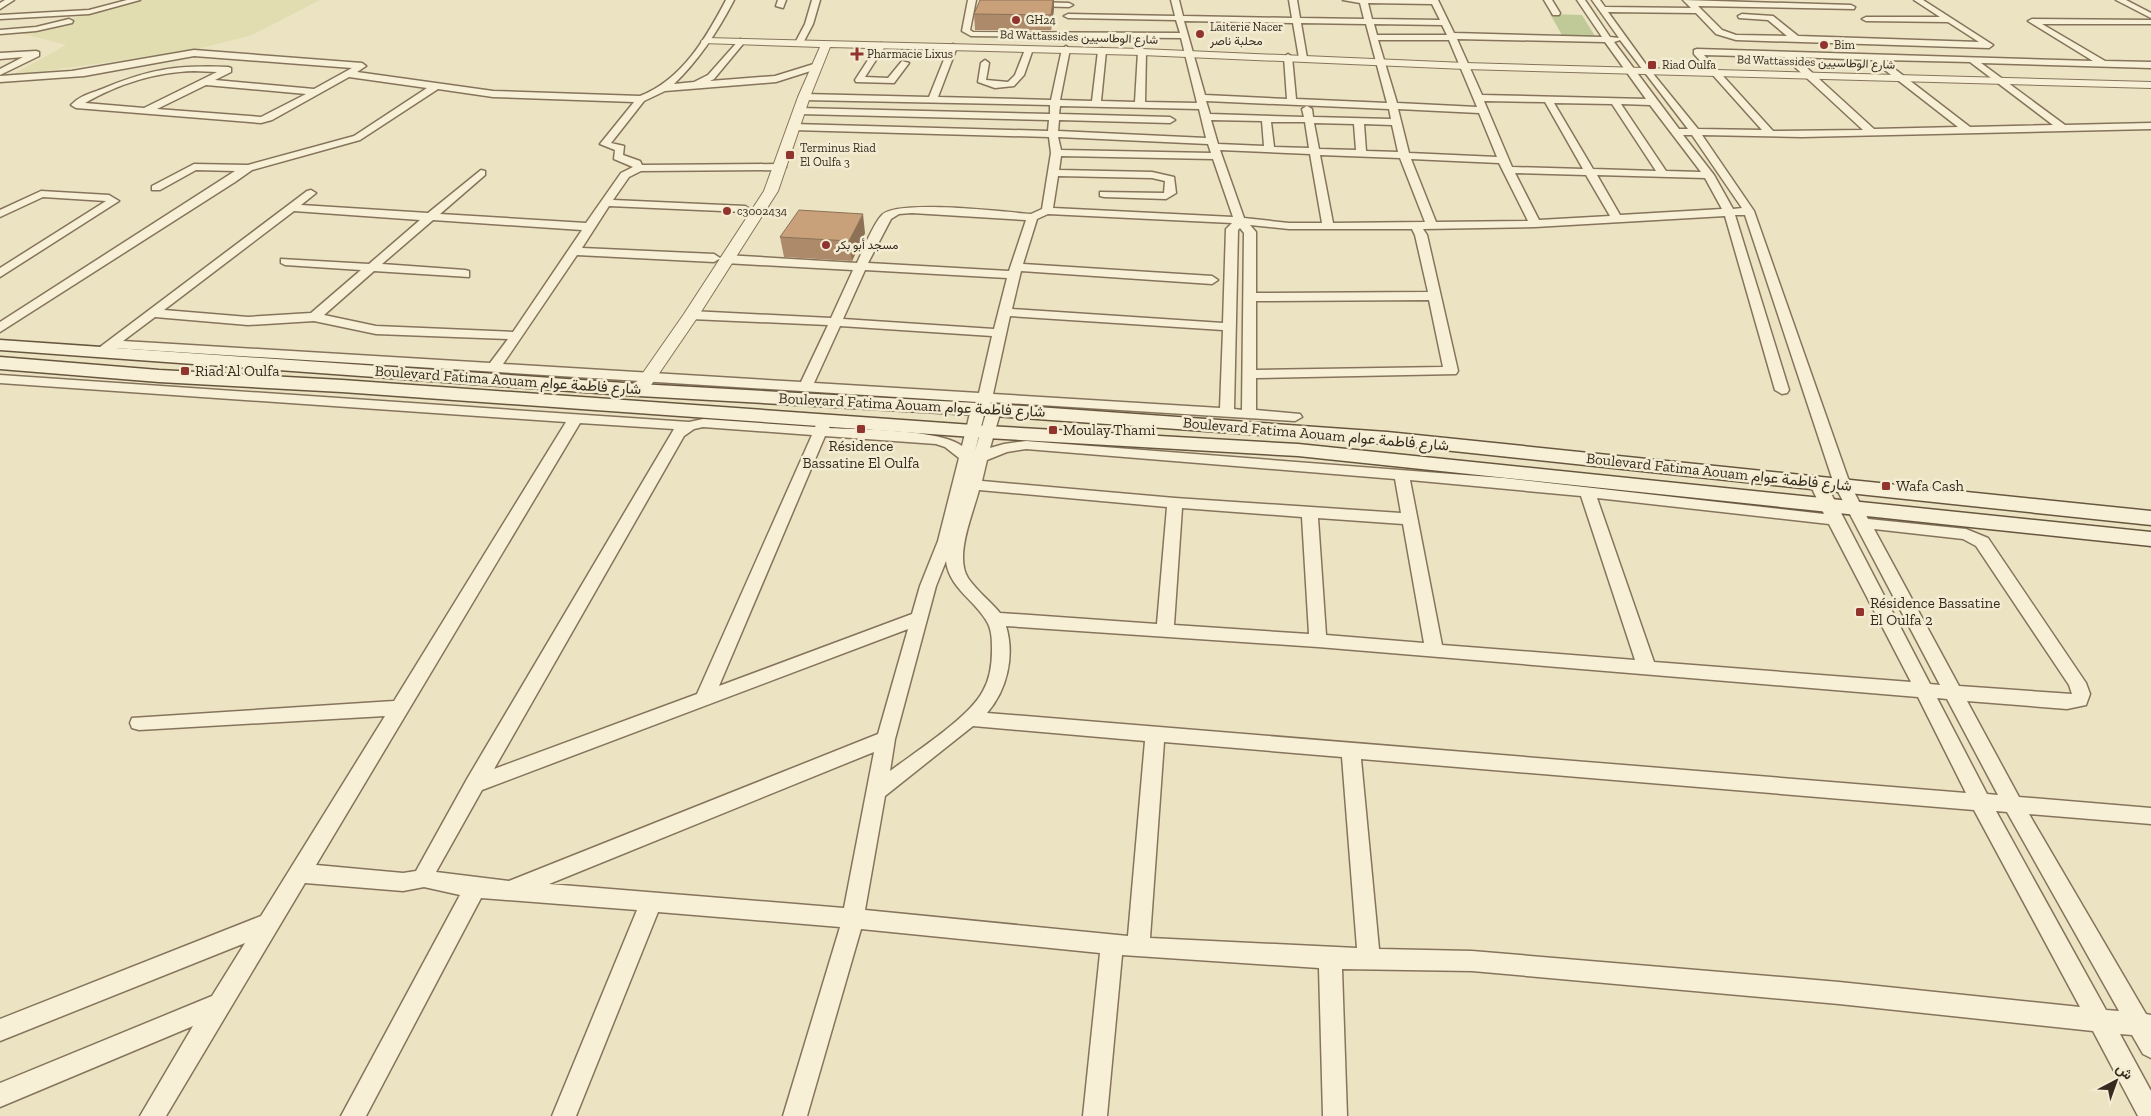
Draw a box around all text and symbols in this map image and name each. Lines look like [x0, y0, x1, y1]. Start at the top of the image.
place label: GH24 [1026, 13, 1057, 27]
marker: GH24 [1010, 14, 1022, 26]
place label: Laiterie Nacer محلبة ناصر [1209, 20, 1283, 49]
street label: Bd Wattassides شارع الوطاسيين [999, 27, 1158, 49]
marker: Laiterie Nacer محلبة ناصر [1194, 28, 1206, 40]
place label: Bim [1834, 38, 1856, 52]
marker: Bim [1818, 39, 1830, 51]
place label: Pharmacie Lixus [867, 47, 953, 61]
marker: Pharmacie Lixus [851, 48, 863, 60]
street label: Bd Wattassides شارع الوطاسيين [1736, 52, 1895, 74]
place label: Riad Oulfa [1662, 58, 1716, 72]
marker: Riad Oulfa [1646, 59, 1658, 71]
place label: Terminus Riad El Oulfa 3 [800, 141, 876, 169]
marker: Terminus Riad El Oulfa 3 [784, 149, 796, 161]
place label: c3002434 [737, 204, 788, 218]
marker: c3002434 [721, 205, 733, 217]
place label: مسجد أبو بكر [835, 238, 899, 253]
marker: مسجد أبو بكر [820, 239, 832, 251]
place label: Riad Al Oulfa [195, 362, 279, 380]
street label: Boulevard Fatima Aouam شارع فاطمة عوام [374, 362, 642, 400]
marker: Riad Al Oulfa [179, 365, 191, 377]
street label: Boulevard Fatima Aouam شارع فاطمة عوام [778, 389, 1046, 423]
street label: Boulevard Fatima Aouam شارع فاطمة عوام [1182, 413, 1450, 457]
place label: Moulay Thami [1063, 421, 1155, 439]
marker: Résidence Bassatine El Oulfa [855, 423, 867, 435]
marker: Moulay Thami [1047, 424, 1059, 436]
place label: Résidence Bassatine El Oulfa [802, 437, 920, 472]
street label: Boulevard Fatima Aouam شارع فاطمة عوام [1585, 449, 1853, 497]
place label: Wafa Cash [1896, 477, 1965, 495]
marker: Wafa Cash [1880, 480, 1892, 492]
place label: Résidence Bassatine El Oulfa 2 [1870, 594, 2000, 629]
marker: Résidence Bassatine El Oulfa 2 [1854, 606, 1866, 618]
north arrow [2091, 1056, 2141, 1106]
text: ش [2112, 1060, 2136, 1084]

